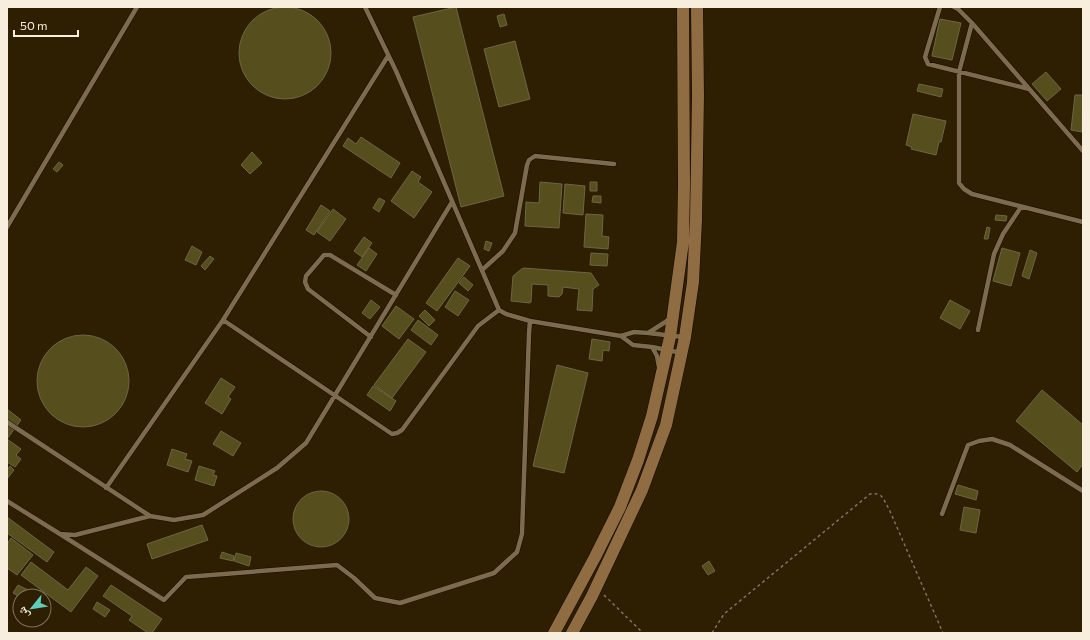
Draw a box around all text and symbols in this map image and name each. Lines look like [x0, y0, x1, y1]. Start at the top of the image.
scale bar [14, 12, 78, 38]
text: 50 m [20, 18, 48, 32]
north arrow [12, 588, 52, 628]
text: ش [14, 604, 33, 622]

